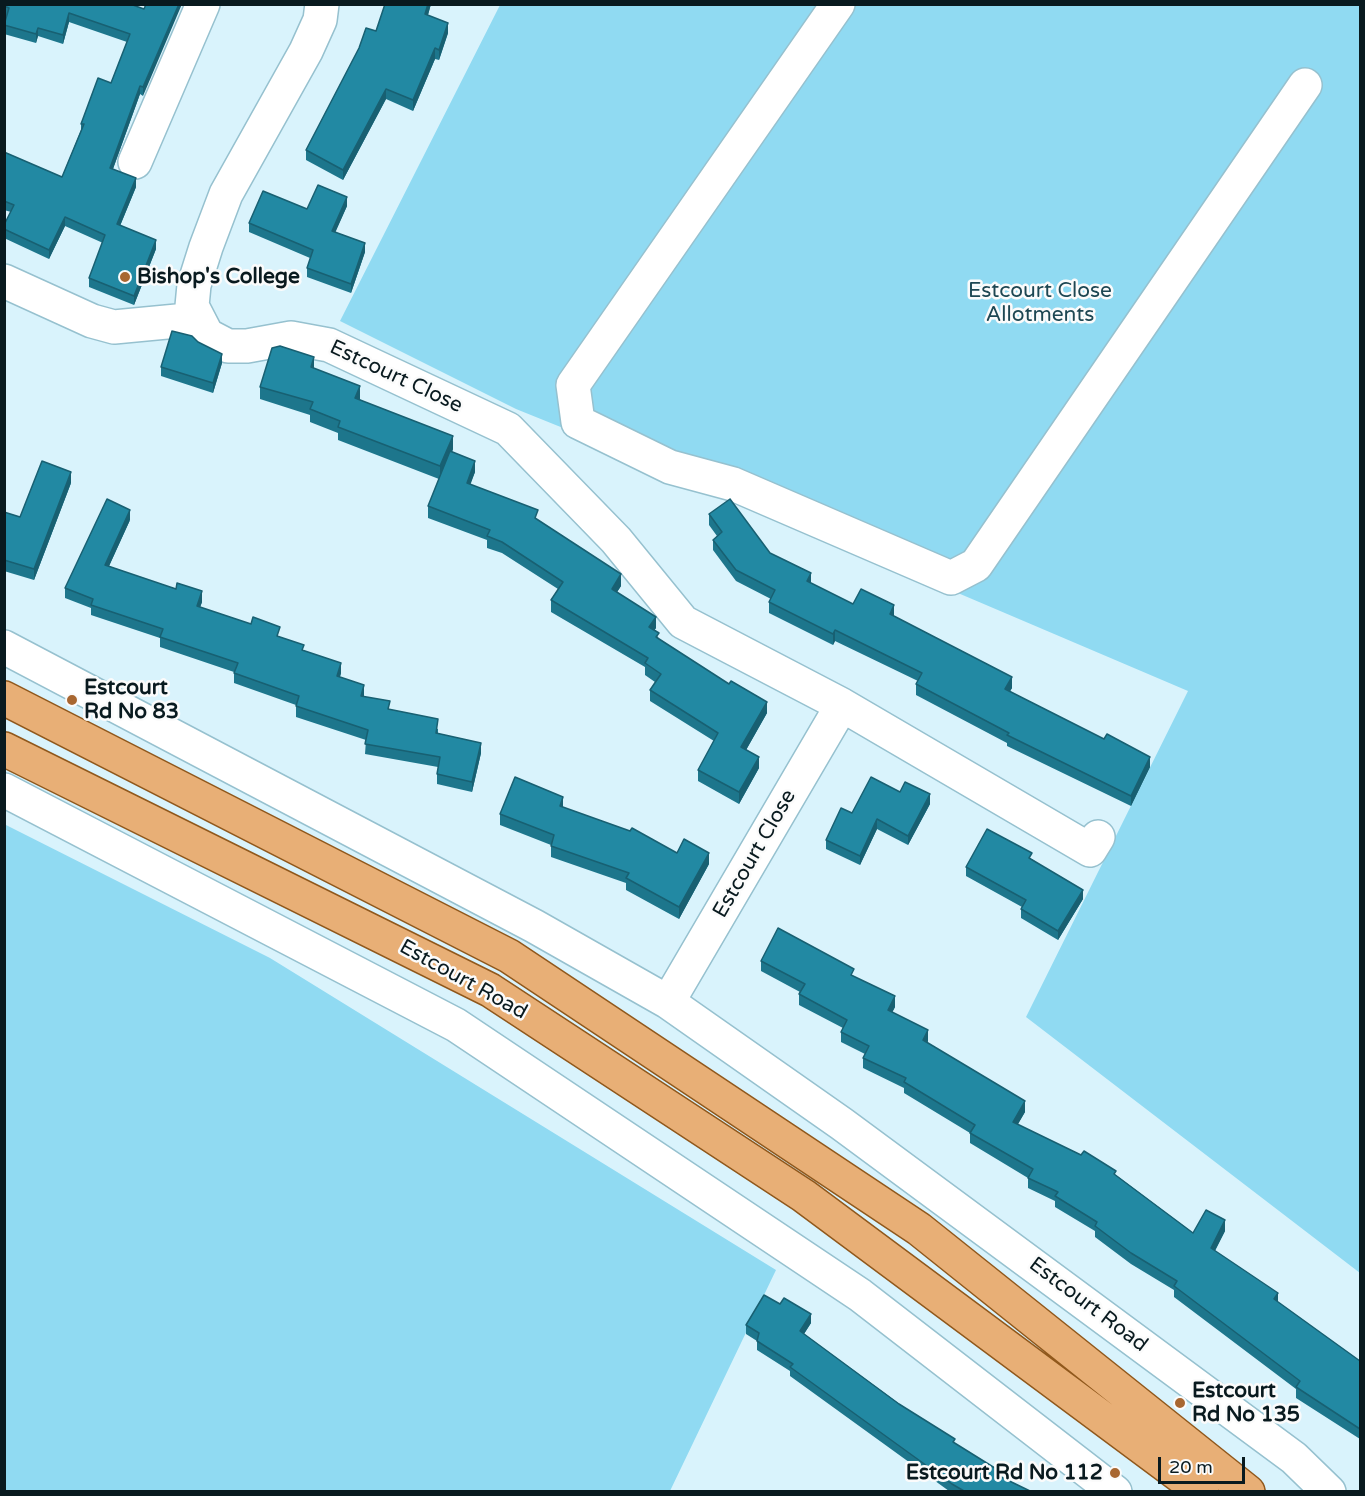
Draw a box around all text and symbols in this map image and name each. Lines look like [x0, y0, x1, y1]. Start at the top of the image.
place label: Bishop's College [137, 264, 300, 290]
marker: Bishop's College [118, 270, 132, 284]
park label: Estcourt Close Allotments [968, 278, 1112, 328]
street label: Estcourt Close [325, 335, 467, 419]
place label: Estcourt Rd No 83 [84, 675, 179, 725]
marker: Estcourt Rd No 83 [65, 693, 79, 707]
street label: Estcourt Close [708, 785, 802, 923]
street label: Estcourt Road [395, 935, 531, 1025]
street label: Estcourt Road [1024, 1252, 1152, 1358]
place label: Estcourt Rd No 135 [1192, 1378, 1300, 1428]
marker: Estcourt Rd No 135 [1173, 1396, 1187, 1410]
scale bar [1161, 1445, 1248, 1483]
text: 20 m [1169, 1456, 1213, 1478]
place label: Estcourt Rd No 112 [906, 1460, 1103, 1486]
marker: Estcourt Rd No 112 [1108, 1466, 1122, 1480]

